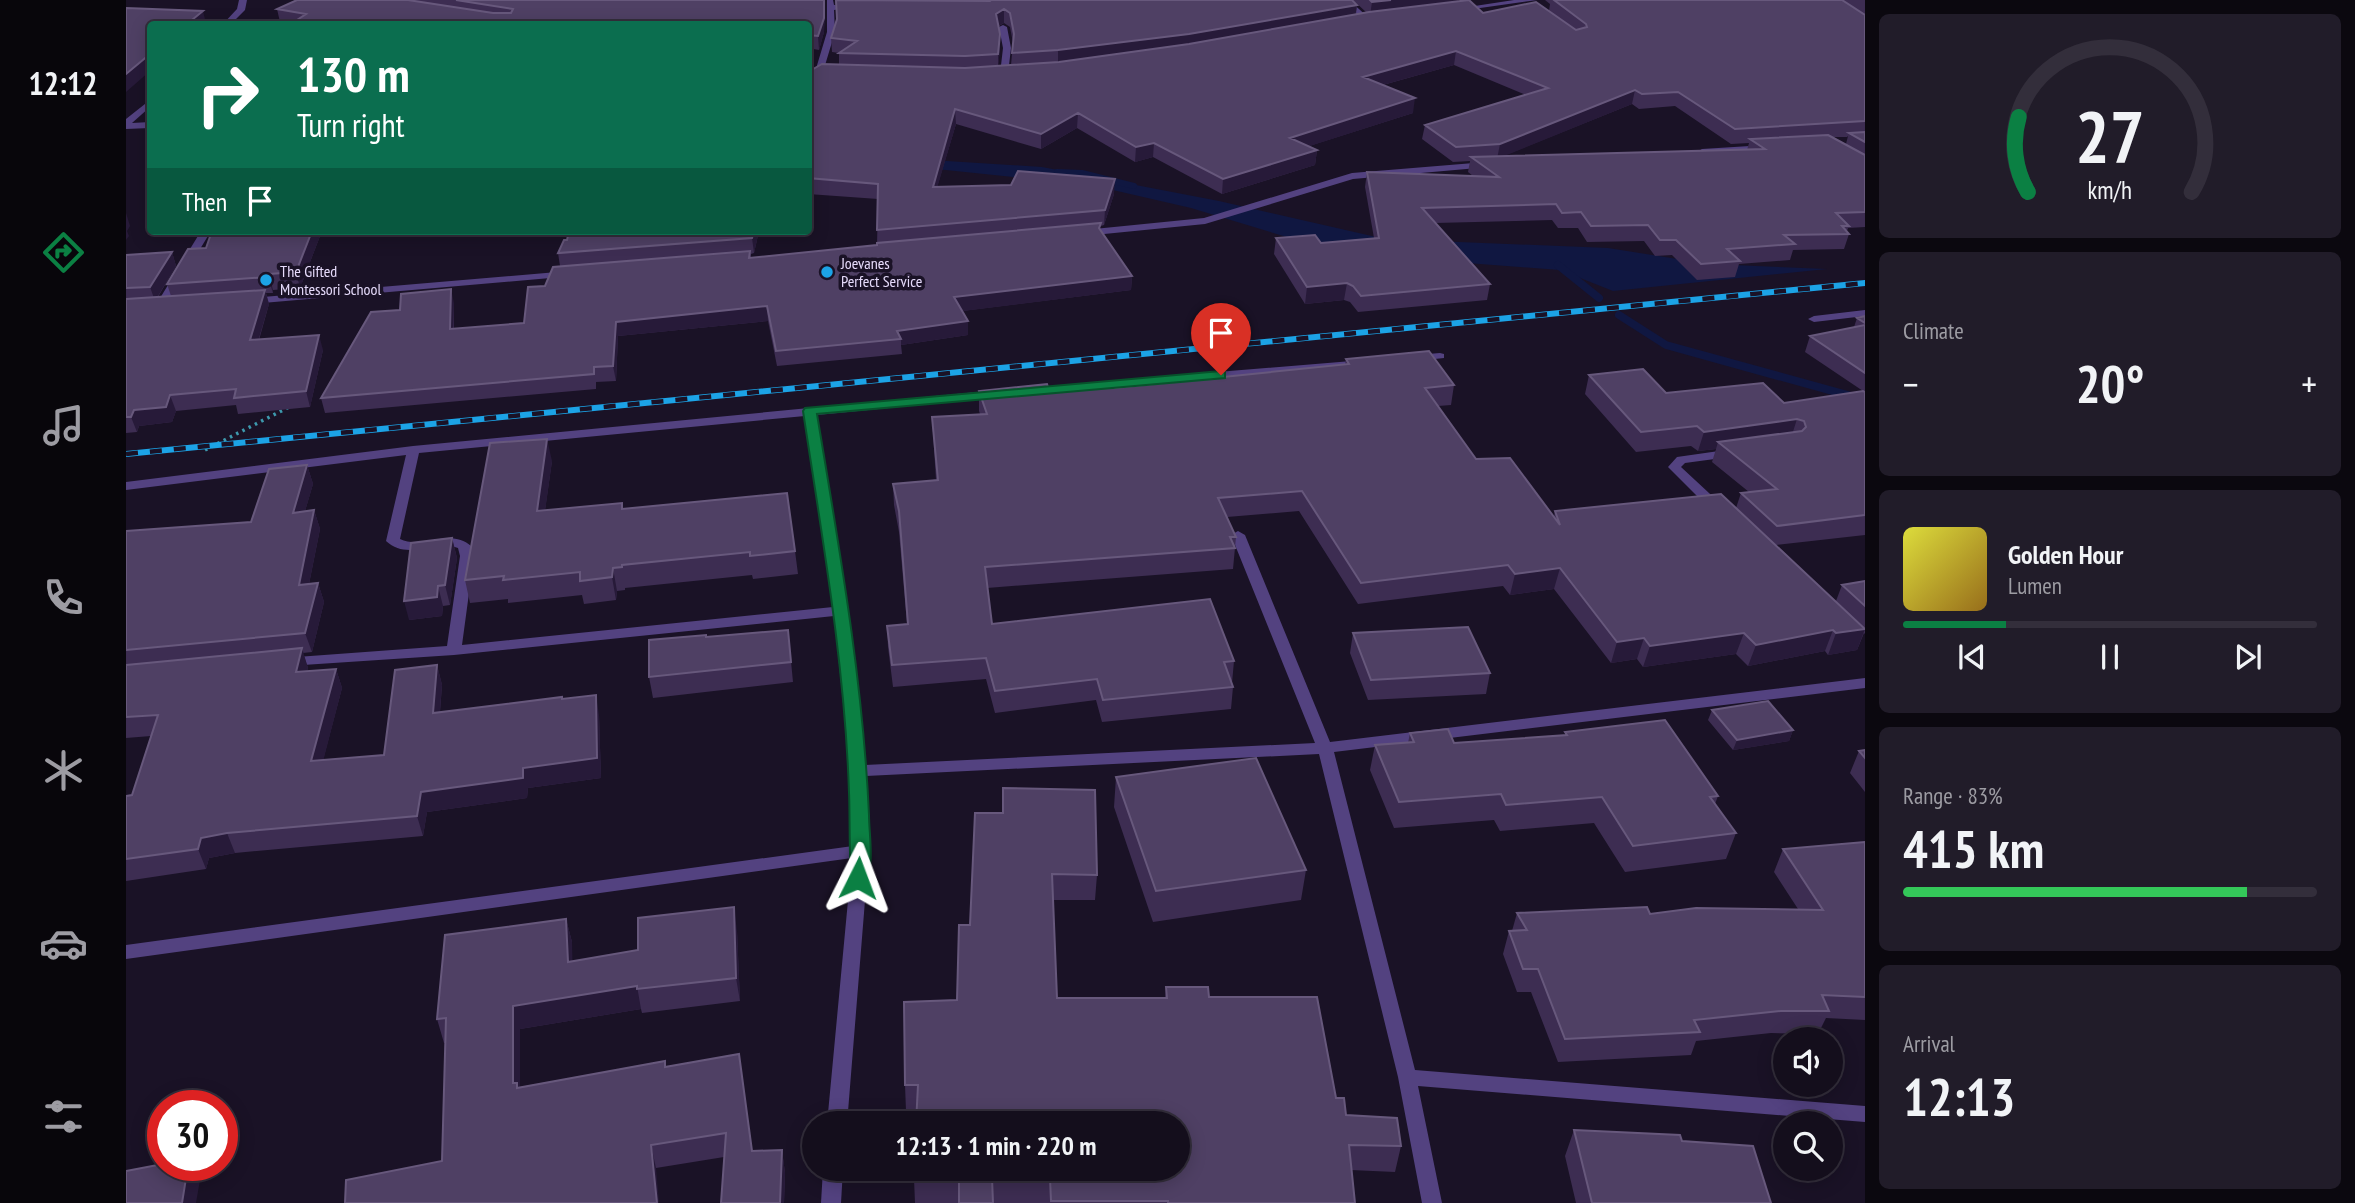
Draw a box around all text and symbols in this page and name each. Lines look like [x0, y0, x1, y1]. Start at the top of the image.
text: 130 m [297, 42, 410, 106]
icon: right [182, 49, 273, 140]
text: 12:12 [28, 62, 98, 104]
text: 27 [2075, 88, 2145, 182]
text: Turn right [297, 104, 405, 146]
text: km/h [2088, 174, 2132, 206]
icon: arrive [241, 182, 279, 220]
text: Then [182, 185, 227, 218]
icon: directions [39, 228, 88, 277]
place label: Joevanes Perfect Service [840, 253, 922, 291]
place label: The Gifted Montessori School [280, 261, 381, 299]
marker: Joevanes Perfect Service [819, 264, 835, 280]
marker: The Gifted Montessori School [258, 272, 274, 288]
pin [1191, 303, 1251, 375]
icon: arrive [1202, 314, 1240, 352]
text: Climate [1903, 316, 1964, 345]
text: 20° [2076, 350, 2144, 417]
text: − [1903, 359, 1919, 408]
text: + [2301, 359, 2317, 408]
icon: music [39, 401, 88, 450]
text: Golden Hour [2008, 538, 2123, 571]
text: Lumen [2008, 571, 2062, 600]
icon: phone [39, 573, 88, 622]
icon: previous [1953, 638, 1991, 676]
icon: pause [2091, 638, 2129, 676]
icon: next [2229, 638, 2267, 676]
icon: climate [39, 746, 88, 795]
text: Range · 83% [1903, 781, 2003, 810]
text: 415 km [1903, 815, 2044, 882]
position arrow [821, 841, 895, 915]
icon: car [39, 919, 88, 968]
map controls [1773, 1027, 1843, 1181]
button: sound [1773, 1027, 1843, 1097]
text: Arrival [1903, 1029, 1955, 1058]
text: 12:13 [1903, 1063, 2015, 1130]
speed limit sign: 30 [147, 1090, 238, 1181]
icon: filters [39, 1092, 88, 1141]
button: search [1773, 1111, 1843, 1181]
text: 12:13 · 1 min · 220 m [896, 1129, 1096, 1162]

